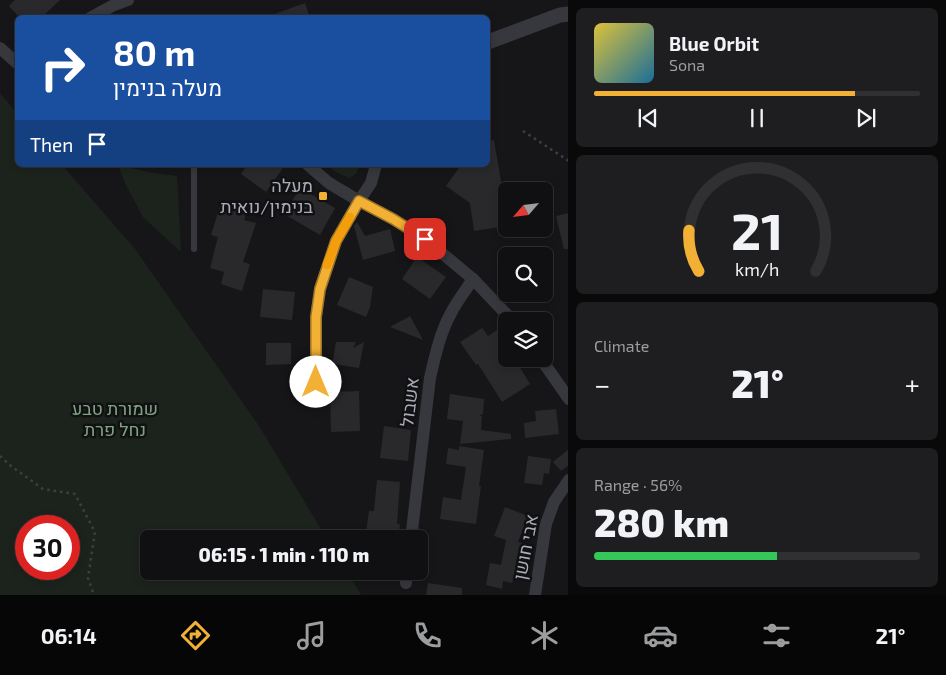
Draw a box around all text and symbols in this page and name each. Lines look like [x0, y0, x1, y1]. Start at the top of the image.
text: 80 m [113, 31, 195, 73]
text: Blue Orbit [669, 32, 759, 55]
icon: right [30, 35, 95, 100]
text: Sona [669, 55, 705, 74]
text: מעלה בנימין [113, 74, 222, 100]
icon: previous [634, 104, 662, 132]
icon: pause [743, 104, 771, 132]
icon: next [852, 104, 880, 132]
icon: arrive [83, 130, 111, 158]
text: Then [30, 133, 73, 156]
place label: מעלה בנימין/נואית [220, 174, 314, 217]
north arrow [498, 182, 552, 238]
map controls [498, 182, 553, 367]
marker: מעלה בנימין/נואית [317, 190, 329, 202]
text: 21 [731, 198, 783, 260]
pin [404, 218, 446, 260]
icon: arrive [411, 225, 439, 253]
button: search [498, 247, 553, 302]
text: km/h [735, 258, 779, 280]
button: layers [498, 312, 553, 367]
text: Climate [594, 336, 649, 355]
position arrow [289, 355, 341, 407]
text: 21° [731, 360, 784, 406]
text: − [594, 367, 610, 401]
text: + [905, 367, 920, 401]
street label: אשבול [395, 376, 423, 428]
park label: שמורת טבע נחל פרת [72, 397, 158, 440]
text: Range · 56% [594, 475, 682, 494]
text: 280 km [594, 499, 729, 545]
street label: אבי חושן [508, 512, 542, 581]
speed limit sign: 30 [15, 515, 80, 580]
text: 06:15 · 1 min · 110 m [199, 543, 369, 566]
icon: directions [178, 618, 213, 653]
icon: music [294, 618, 329, 653]
icon: phone [410, 618, 445, 653]
icon: climate [527, 618, 562, 653]
icon: car [643, 618, 678, 653]
icon: filters [759, 618, 794, 653]
text: 06:14 [41, 622, 97, 648]
text: 21° [875, 622, 905, 648]

